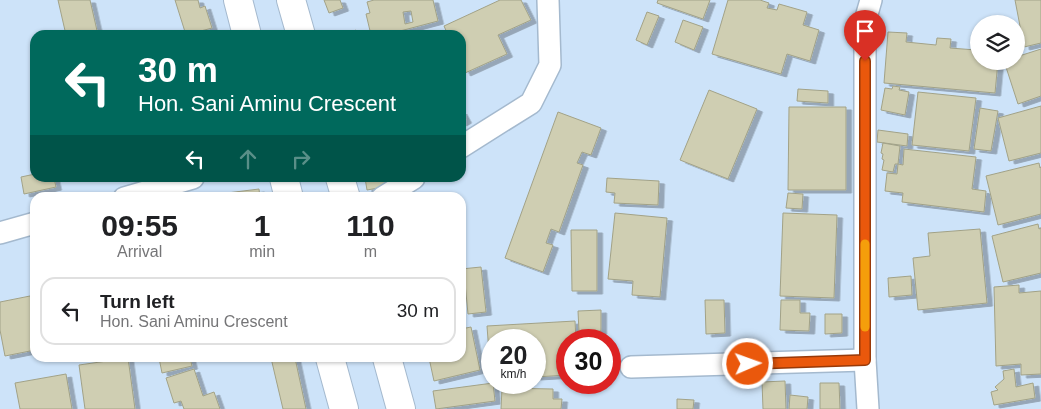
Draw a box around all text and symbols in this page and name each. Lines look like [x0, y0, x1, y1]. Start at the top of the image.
pin [844, 10, 886, 61]
map controls [970, 15, 1025, 70]
button: layers [970, 15, 1025, 70]
icon: arrive [851, 17, 879, 45]
icon: left [55, 50, 120, 115]
text: 30 m [138, 50, 218, 89]
text: Hon. Sani Aminu Crescent [138, 91, 396, 116]
icon: left [181, 145, 209, 173]
icon: ahead [234, 145, 262, 173]
icon: right [287, 145, 315, 173]
text: 09:55 [101, 209, 178, 242]
text: 1 [254, 209, 271, 242]
text: 110 [346, 209, 395, 242]
text: Arrival [117, 243, 162, 260]
text: min [249, 243, 275, 260]
text: m [364, 243, 377, 260]
text: Turn left [100, 291, 175, 312]
icon: left [57, 297, 85, 325]
text: 30 m [397, 300, 439, 321]
text: Hon. Sani Aminu Crescent [100, 313, 288, 330]
speed limit sign: 30 [556, 329, 621, 394]
position arrow [721, 337, 773, 389]
text: 20 [500, 341, 527, 369]
text: km/h [500, 367, 527, 381]

